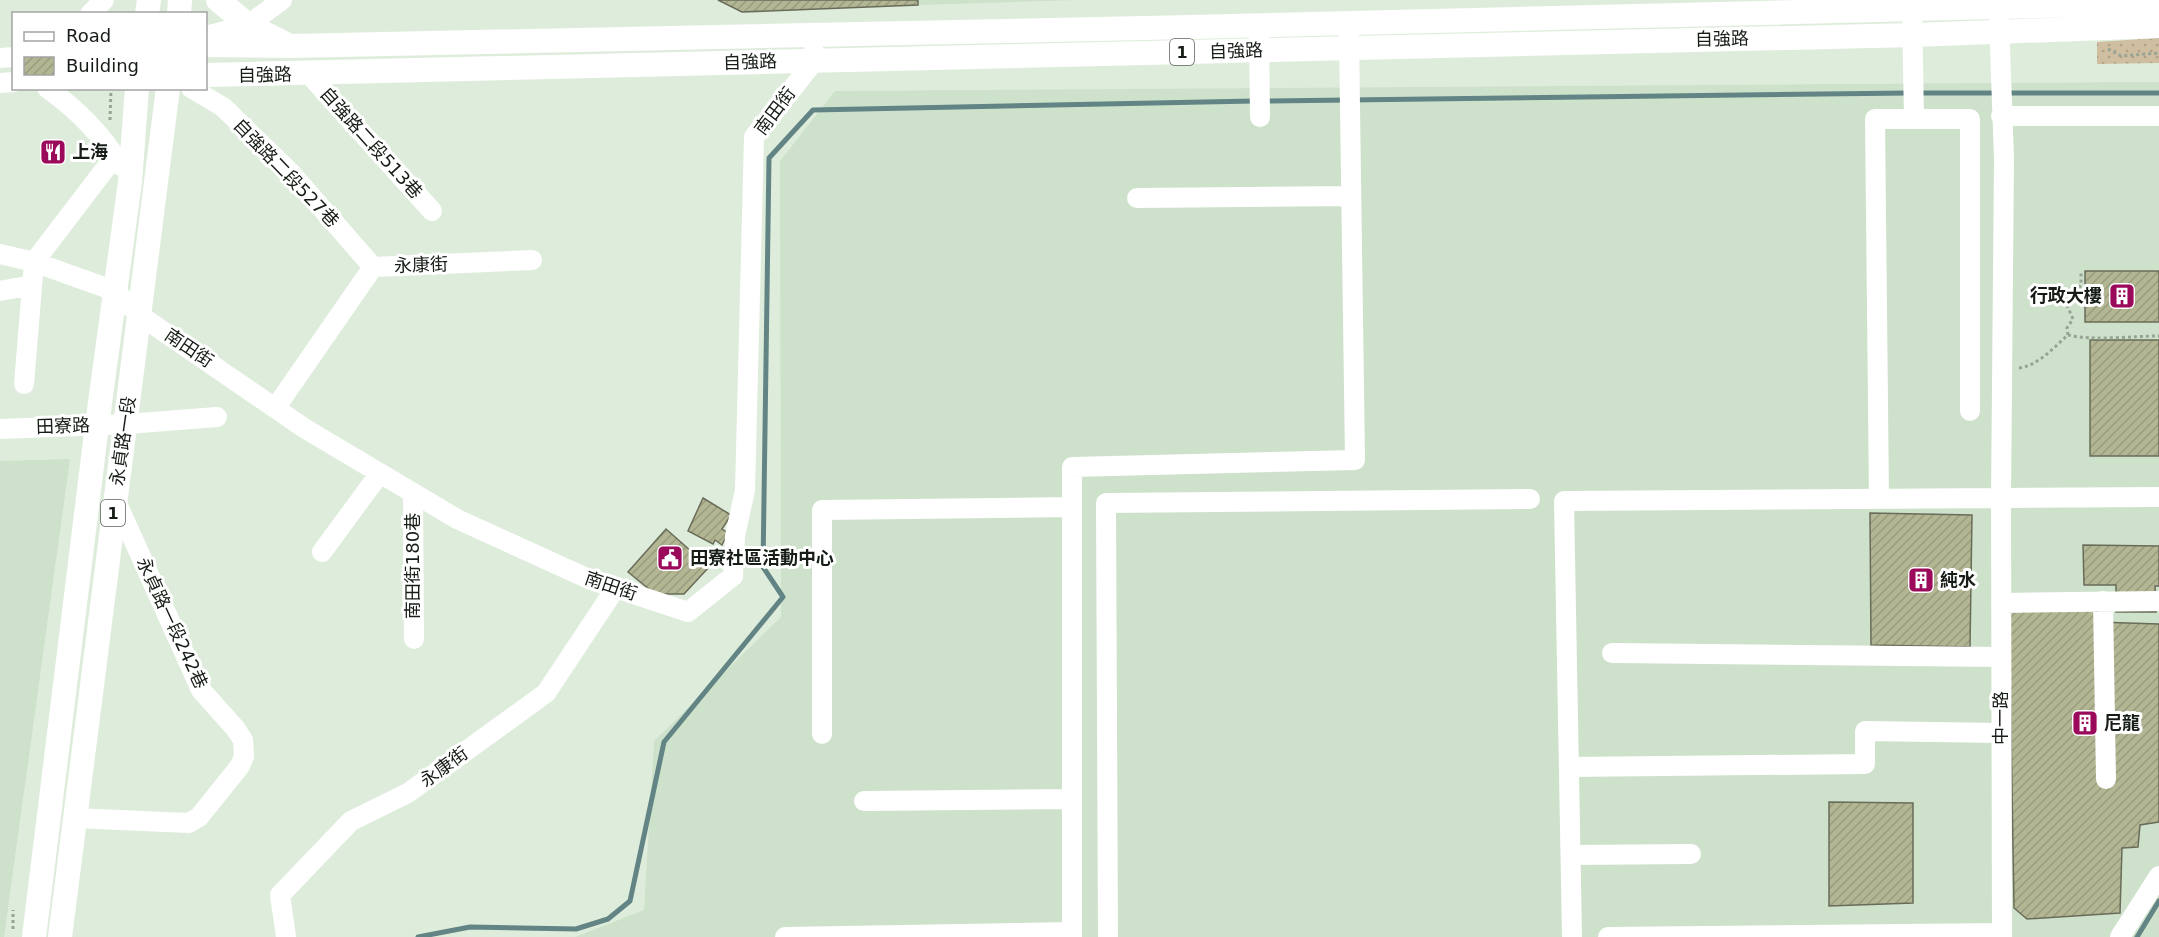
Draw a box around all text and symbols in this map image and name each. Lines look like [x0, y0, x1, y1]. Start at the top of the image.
legend [12, 12, 207, 90]
text: Road [66, 25, 111, 46]
street label: 自強路 [1695, 28, 1749, 49]
road number: 1 [1170, 39, 1194, 65]
street label: 自強路 [1209, 39, 1263, 62]
street label: 自強路 [723, 50, 777, 73]
text: Building [66, 55, 139, 76]
street label: 自強路 [238, 64, 292, 85]
street label: 自強路二段513巷 [316, 83, 427, 203]
street label: 南田街 [750, 83, 799, 139]
street label: 自強路二段527巷 [229, 114, 343, 231]
restaurant icon: 上海 [38, 137, 68, 167]
place label: 上海 [72, 141, 108, 162]
street label: 永康街 [394, 253, 448, 276]
building icon: 行政大樓 [2107, 281, 2137, 311]
place label: 行政大樓 [2030, 285, 2102, 306]
street label: 南田街 [161, 324, 218, 371]
street label: 永貞路一段 [106, 395, 139, 487]
street label: 田寮路 [36, 414, 90, 437]
road number: 1 [101, 500, 125, 526]
street label: 南田街180巷 [402, 513, 423, 619]
public building icon: 田寮社區活動中心 [655, 543, 685, 573]
place label: 田寮社區活動中心 [690, 547, 834, 568]
street label: 永貞路一段242巷 [133, 554, 212, 692]
building icon: 純水 [1906, 565, 1936, 595]
street label: 南田街 [582, 567, 640, 604]
place label: 純水 [1940, 569, 1976, 590]
street label: 中一路 [1990, 691, 2011, 745]
building icon: 尼龍 [2070, 708, 2100, 738]
place label: 尼龍 [2104, 712, 2140, 733]
street label: 永康街 [416, 742, 472, 791]

